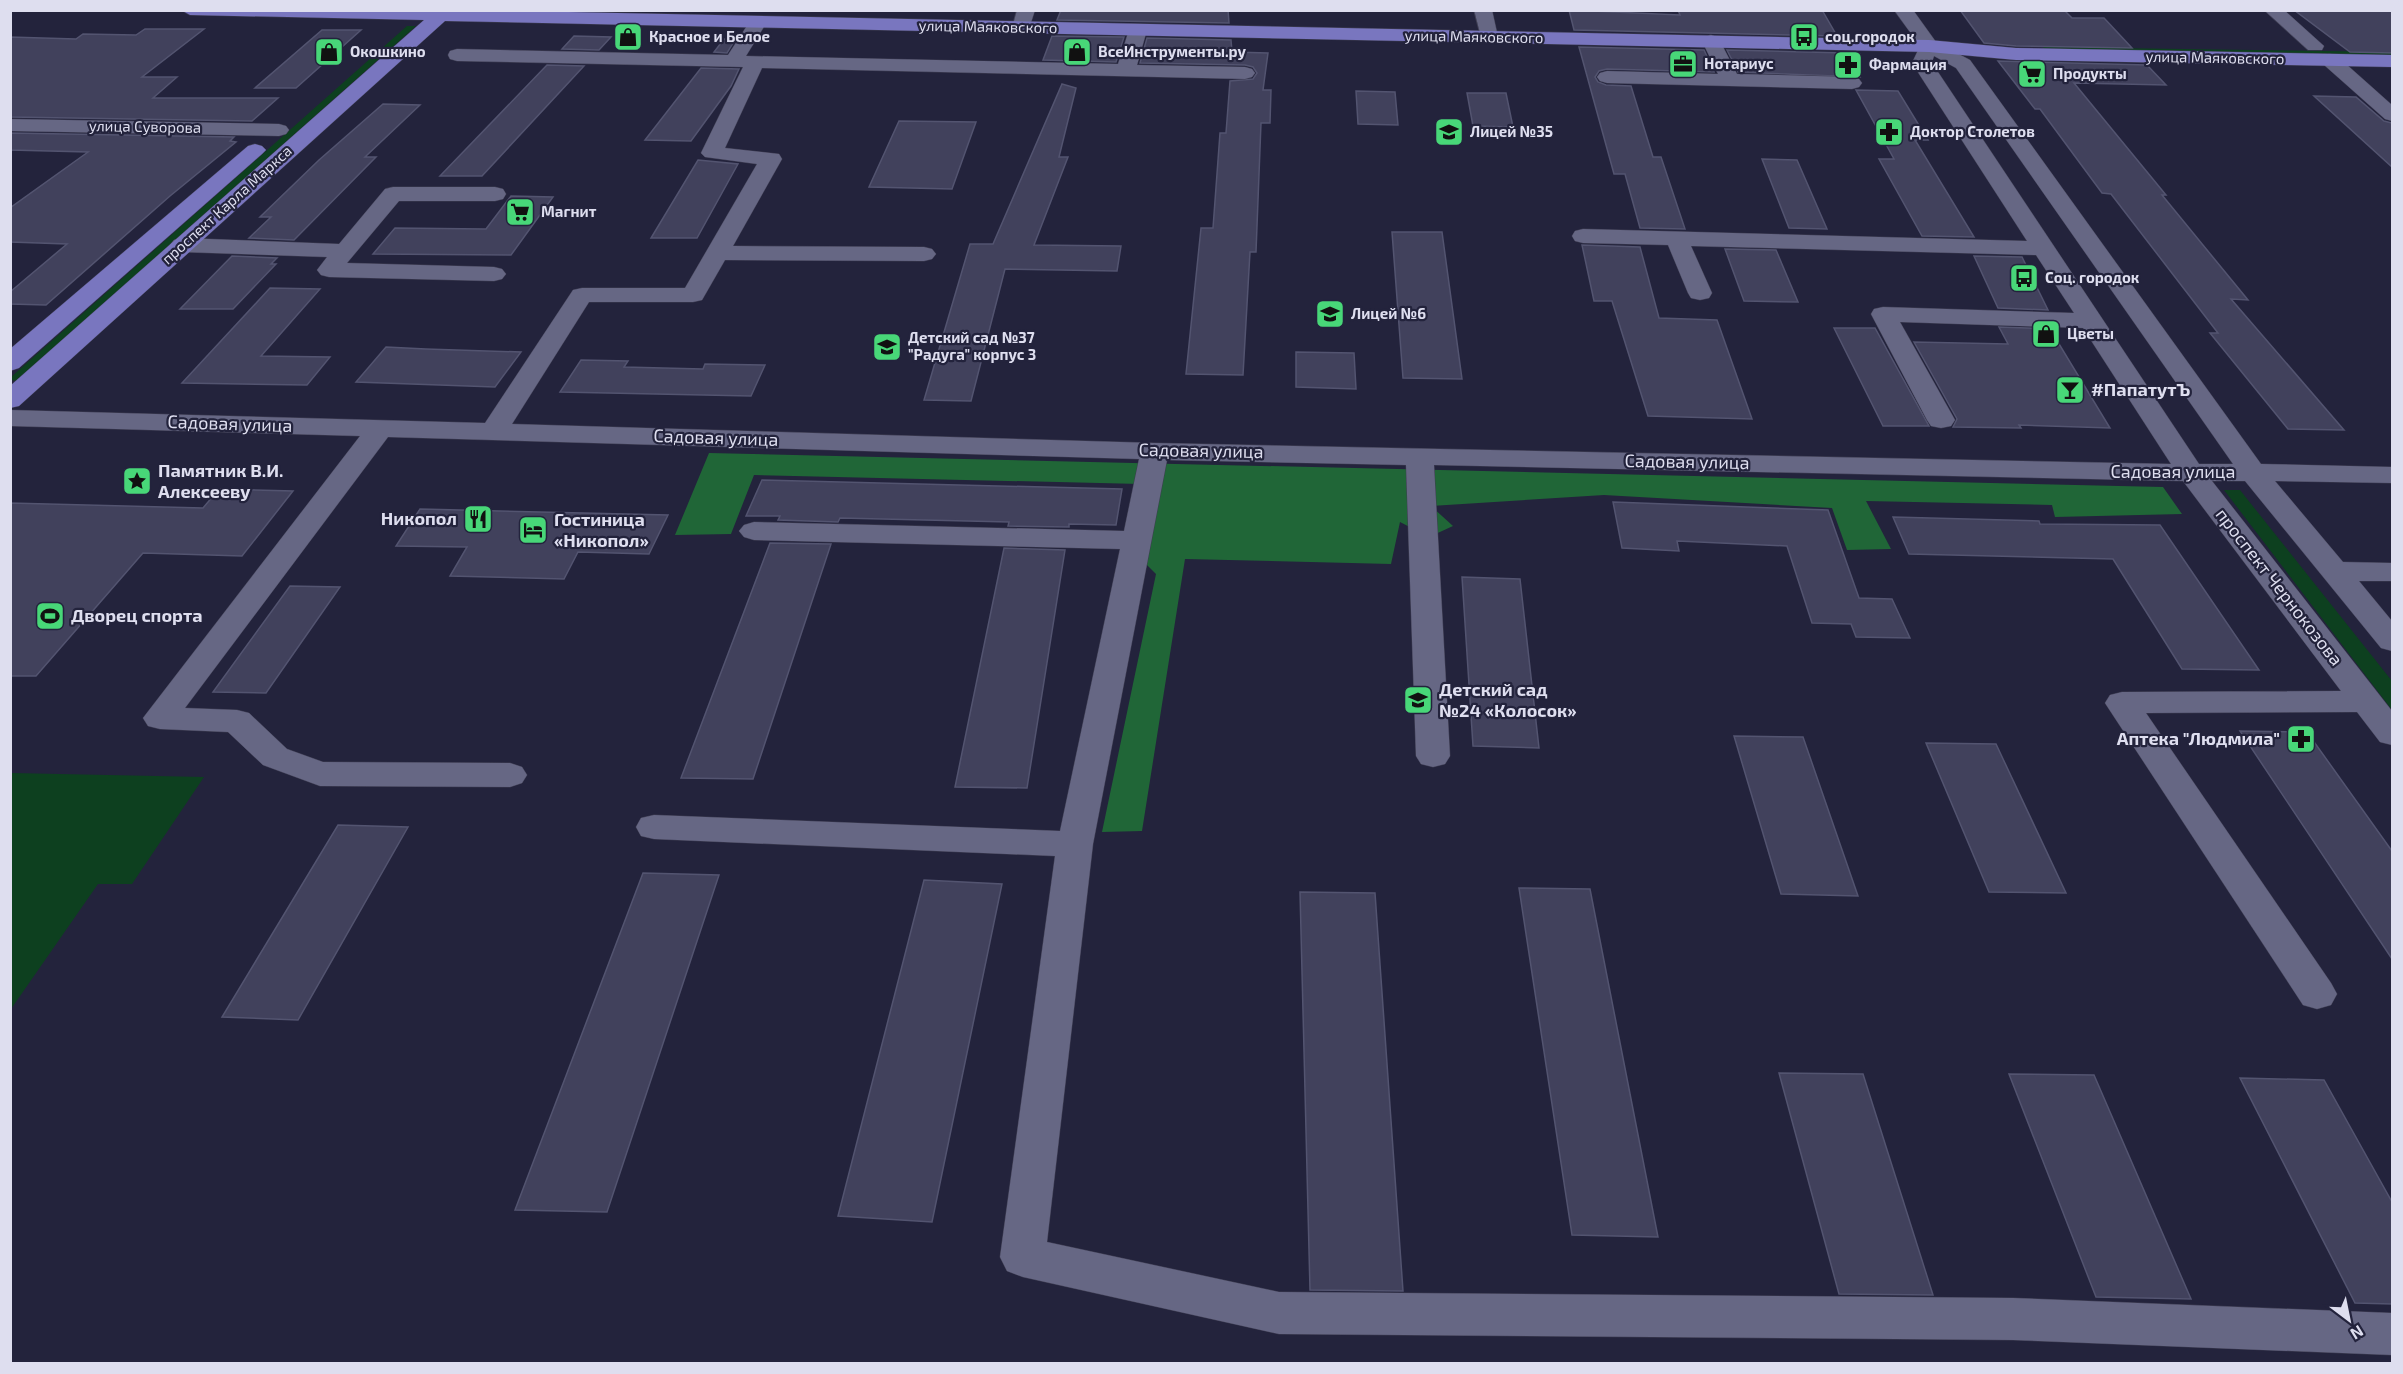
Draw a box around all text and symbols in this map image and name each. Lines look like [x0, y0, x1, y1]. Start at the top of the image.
street label: улица Маяковского [918, 16, 1058, 37]
shop icon: Красное и Белое [612, 21, 644, 53]
bus stop icon: соц.городок [1788, 21, 1820, 53]
street label: улица Маяковского [1404, 26, 1544, 47]
place label: Красное и Белое [649, 27, 770, 45]
place label: соц.городок [1825, 27, 1915, 45]
shop icon: Окошкино [313, 36, 345, 68]
shop icon: ВсеИнструменты.ру [1061, 36, 1093, 68]
place label: Окошкино [350, 42, 426, 60]
place label: ВсеИнструменты.ру [1098, 42, 1247, 60]
street label: улица Маяковского [2145, 47, 2285, 68]
office icon: Нотариус [1667, 48, 1699, 80]
pharmacy icon: Фармация [1832, 49, 1864, 81]
place label: Нотариус [1704, 54, 1774, 72]
place label: Фармация [1869, 55, 1947, 73]
supermarket icon: Продукты [2016, 58, 2048, 90]
place label: Продукты [2053, 64, 2127, 82]
street label: улица Суворова [89, 116, 201, 137]
school or university icon: Лицей №35 [1433, 116, 1465, 148]
pharmacy icon: Доктор Столетов [1873, 116, 1905, 148]
place label: Лицей №35 [1470, 122, 1553, 140]
place label: Доктор Столетов [1910, 122, 2035, 140]
street label: проспект Карла Маркса [158, 141, 295, 267]
supermarket icon: Магнит [504, 196, 536, 228]
place label: Магнит [541, 202, 597, 220]
bus stop icon: Соц. городок [2008, 262, 2040, 294]
place label: Соц. городок [2045, 268, 2140, 286]
school or university icon: Лицей №6 [1314, 298, 1346, 330]
place label: Лицей №6 [1351, 304, 1426, 322]
shop icon: Цветы [2030, 318, 2062, 350]
place label: Цветы [2067, 324, 2114, 342]
place label: Детский сад №37 "Радуга" корпус 3 [908, 328, 1036, 363]
school or university icon: Детский сад №37 "Радуга" корпус 3 [871, 331, 903, 363]
bar icon: #ПапатутЪ [2054, 374, 2086, 406]
place label: #ПапатутЪ [2091, 378, 2190, 400]
street label: Садовая улица [167, 410, 293, 436]
street label: Садовая улица [653, 424, 779, 450]
street label: Садовая улица [1138, 438, 1264, 462]
street label: Садовая улица [1624, 449, 1750, 473]
place label: Памятник В.И. Алексееву [158, 459, 283, 502]
street label: Садовая улица [2111, 460, 2235, 482]
place icon: Памятник В.И. Алексееву [121, 465, 153, 497]
restaurant icon: Никопол [462, 503, 494, 535]
street label: проспект Чернокозова [2212, 503, 2348, 669]
place label: Никопол [381, 507, 457, 529]
place label: Гостиница «Никопол» [554, 508, 649, 551]
hotel icon: Гостиница «Никопол» [517, 514, 549, 546]
sports icon: Дворец спорта [34, 600, 66, 632]
place label: Дворец спорта [71, 604, 202, 626]
place label: Детский сад №24 «Колосок» [1439, 678, 1577, 721]
school or university icon: Детский сад №24 «Колосок» [1402, 684, 1434, 716]
pharmacy icon: Аптека "Людмила" [2285, 723, 2317, 755]
place label: Аптека "Людмила" [2117, 727, 2280, 749]
north arrow [2319, 1290, 2379, 1350]
text: N [2347, 1322, 2367, 1344]

